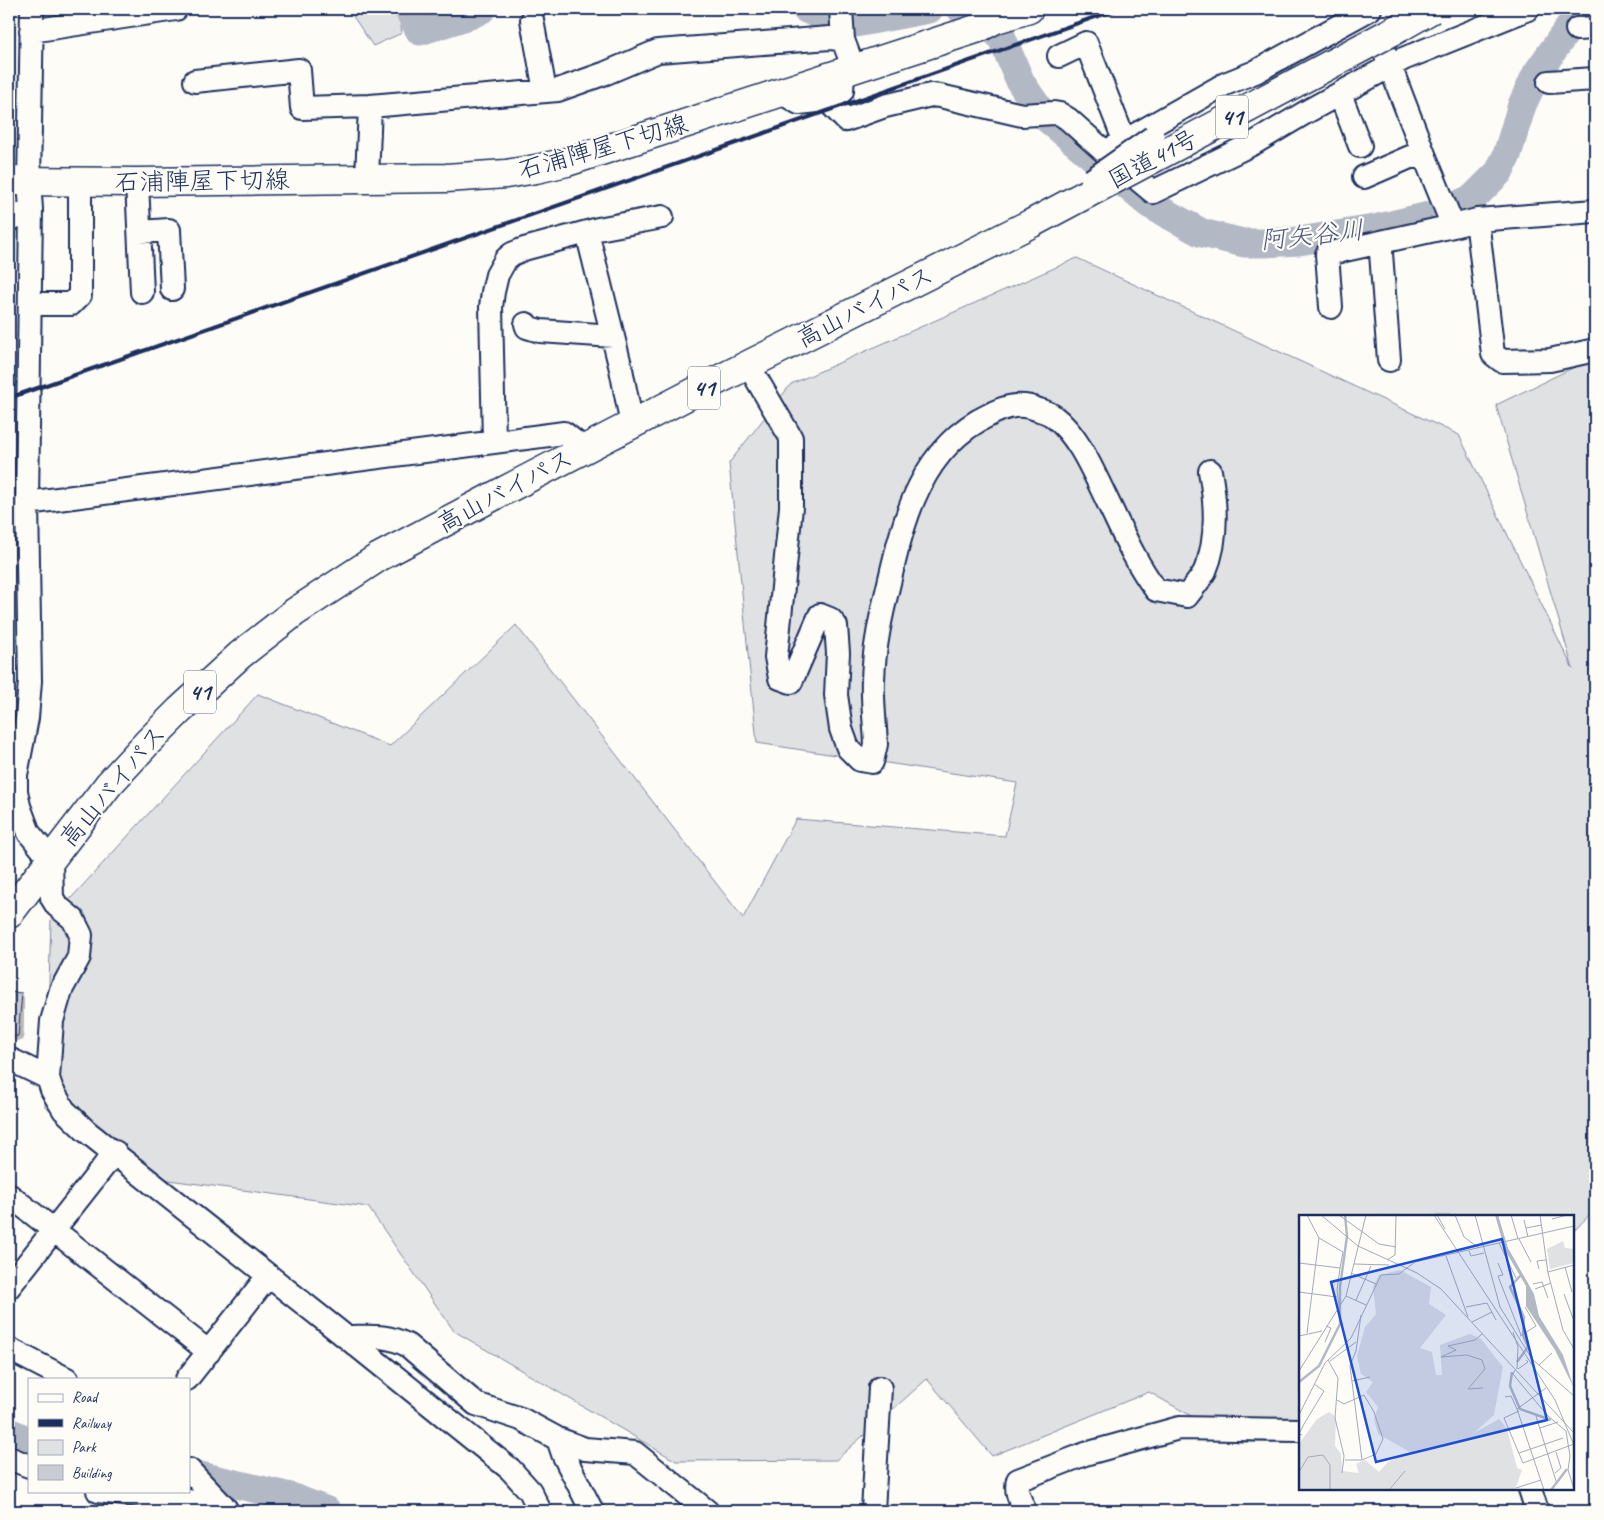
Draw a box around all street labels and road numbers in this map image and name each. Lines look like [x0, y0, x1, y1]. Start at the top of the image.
road number: 41 [1216, 95, 1248, 138]
street label: 石浦陣屋下切線 [514, 107, 692, 187]
street label: 国道41号 [1102, 122, 1204, 196]
street label: 石浦陣屋下切線 [114, 163, 290, 199]
street label: 高山バイパス [791, 259, 939, 355]
road number: 41 [688, 366, 720, 409]
street label: 高山バイパス [431, 442, 579, 540]
road number: 41 [184, 670, 216, 714]
street label: 高山バイパス [53, 718, 173, 854]

